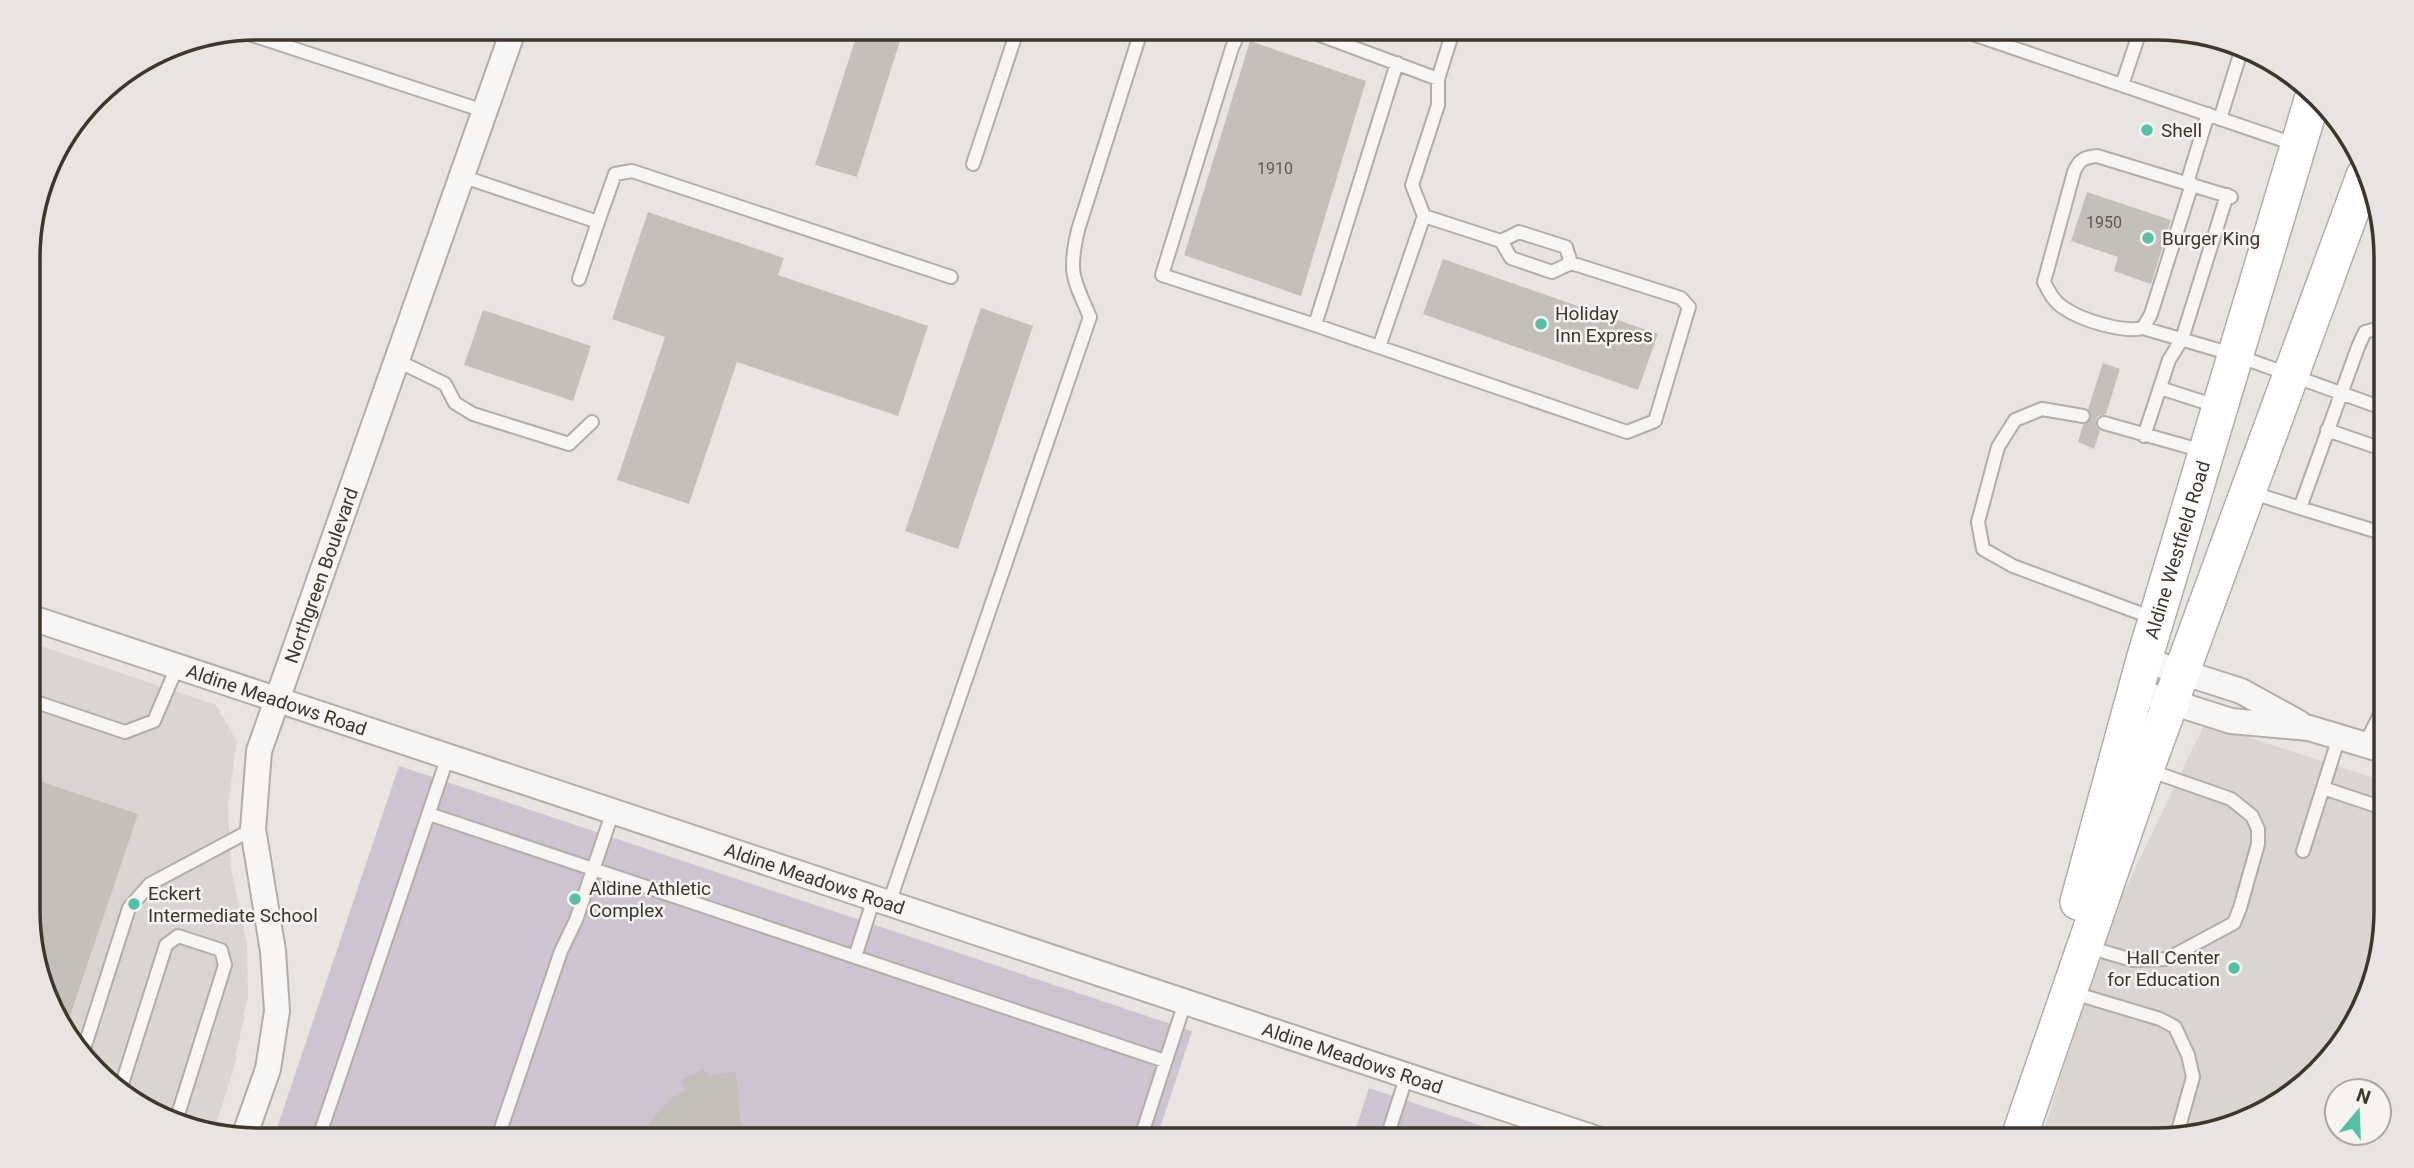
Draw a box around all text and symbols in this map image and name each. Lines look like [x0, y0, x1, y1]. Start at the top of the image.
place label: Shell [2161, 119, 2202, 142]
marker: Shell [2139, 122, 2155, 138]
house number: 1910 [1257, 159, 1293, 178]
house number: 1950 [2086, 213, 2122, 232]
place label: Burger King [2162, 227, 2260, 250]
marker: Burger King [2140, 230, 2156, 246]
place label: Holiday Inn Express [1555, 302, 1653, 347]
marker: Holiday Inn Express [1533, 316, 1549, 332]
street label: Aldine Westfield Road [2140, 458, 2215, 641]
street label: Northgreen Boulevard [279, 485, 362, 666]
street label: Aldine Meadows Road [183, 659, 370, 740]
street label: Aldine Meadows Road [721, 838, 908, 919]
place label: Aldine Athletic Complex [589, 877, 711, 922]
place label: Eckert Intermediate School [148, 882, 318, 927]
marker: Aldine Athletic Complex [567, 891, 583, 907]
marker: Eckert Intermediate School [126, 896, 142, 912]
place label: Hall Center for Education [2107, 946, 2221, 991]
marker: Hall Center for Education [2226, 960, 2242, 976]
street label: Aldine Meadows Road [1259, 1017, 1446, 1098]
north arrow [2323, 1077, 2393, 1147]
text: N [2353, 1083, 2373, 1109]

